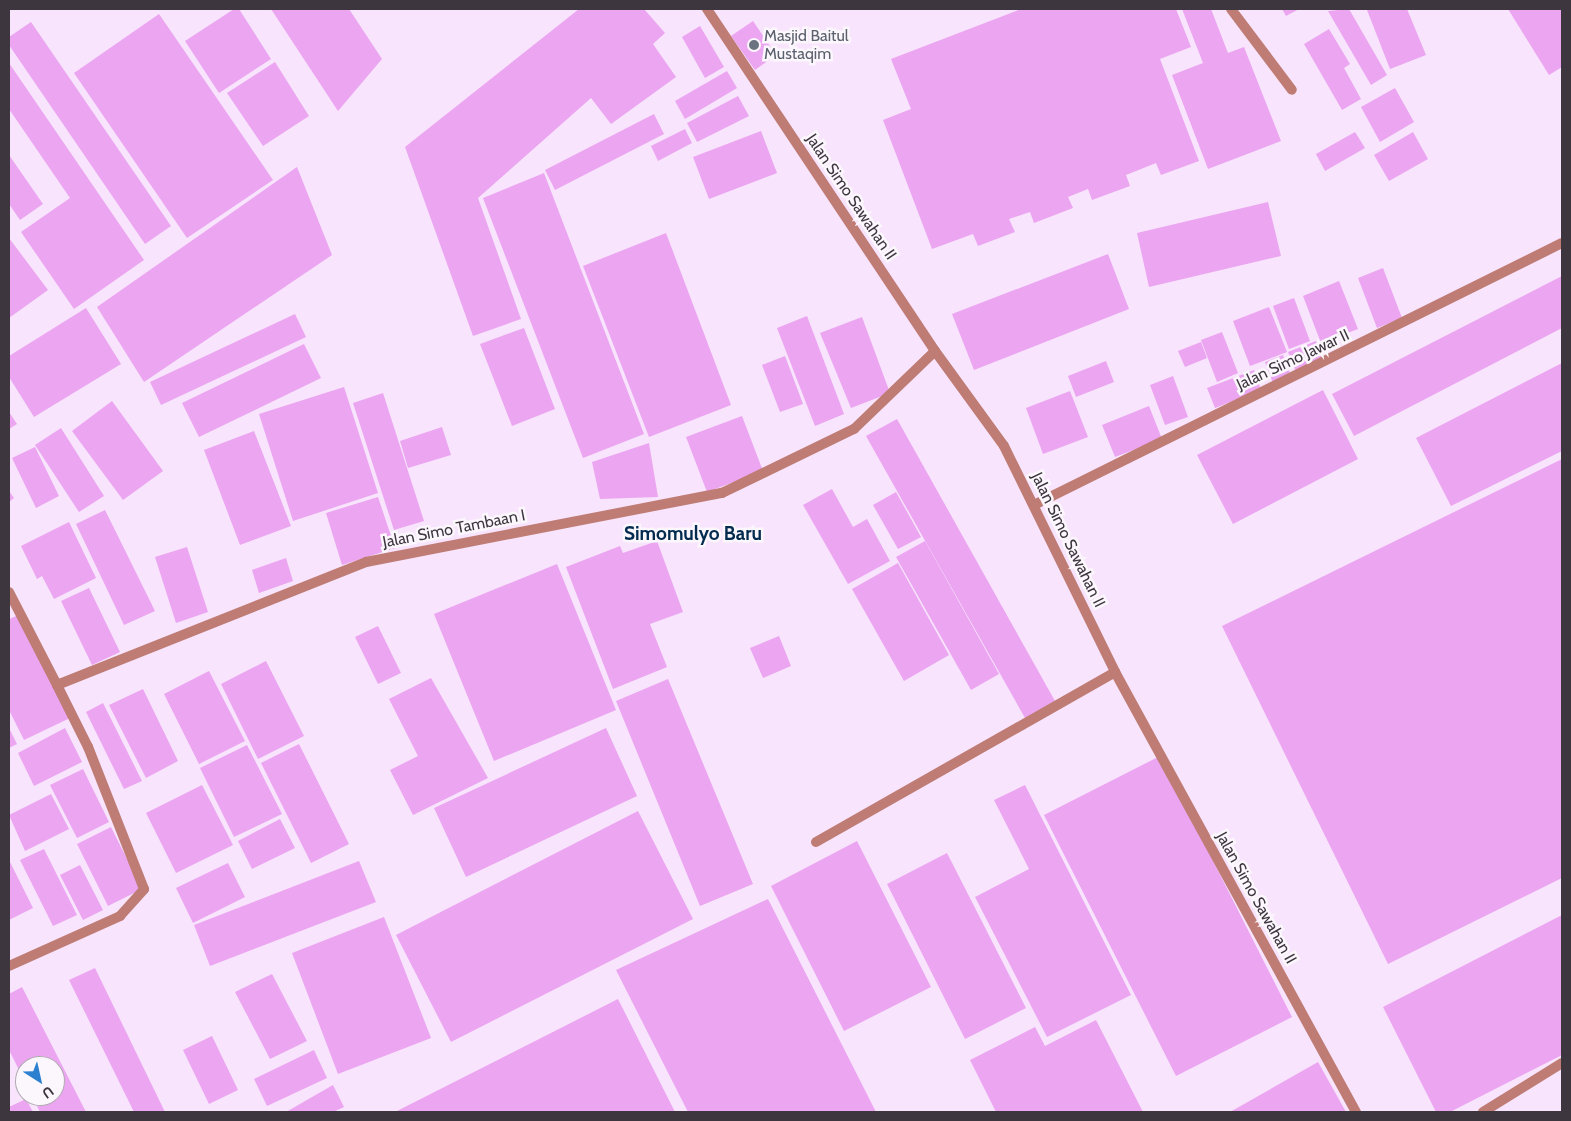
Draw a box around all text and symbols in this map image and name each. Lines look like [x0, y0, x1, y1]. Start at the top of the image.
place label: Masjid Baitul Mustaqim [764, 26, 849, 64]
marker: Masjid Baitul Mustaqim [748, 39, 760, 51]
street label: Jalan Simo Sawahan II [802, 130, 900, 264]
street label: Jalan Simo Jawar II [1234, 325, 1352, 395]
street label: Jalan Simo Sawahan II [1027, 469, 1109, 611]
street label: Jalan Simo Tambaan I [381, 506, 527, 552]
district label: Simomulyo Baru [624, 523, 762, 545]
street label: Jalan Simo Sawahan II [1212, 829, 1300, 967]
north arrow [15, 1056, 65, 1106]
text: U [39, 1082, 57, 1103]

